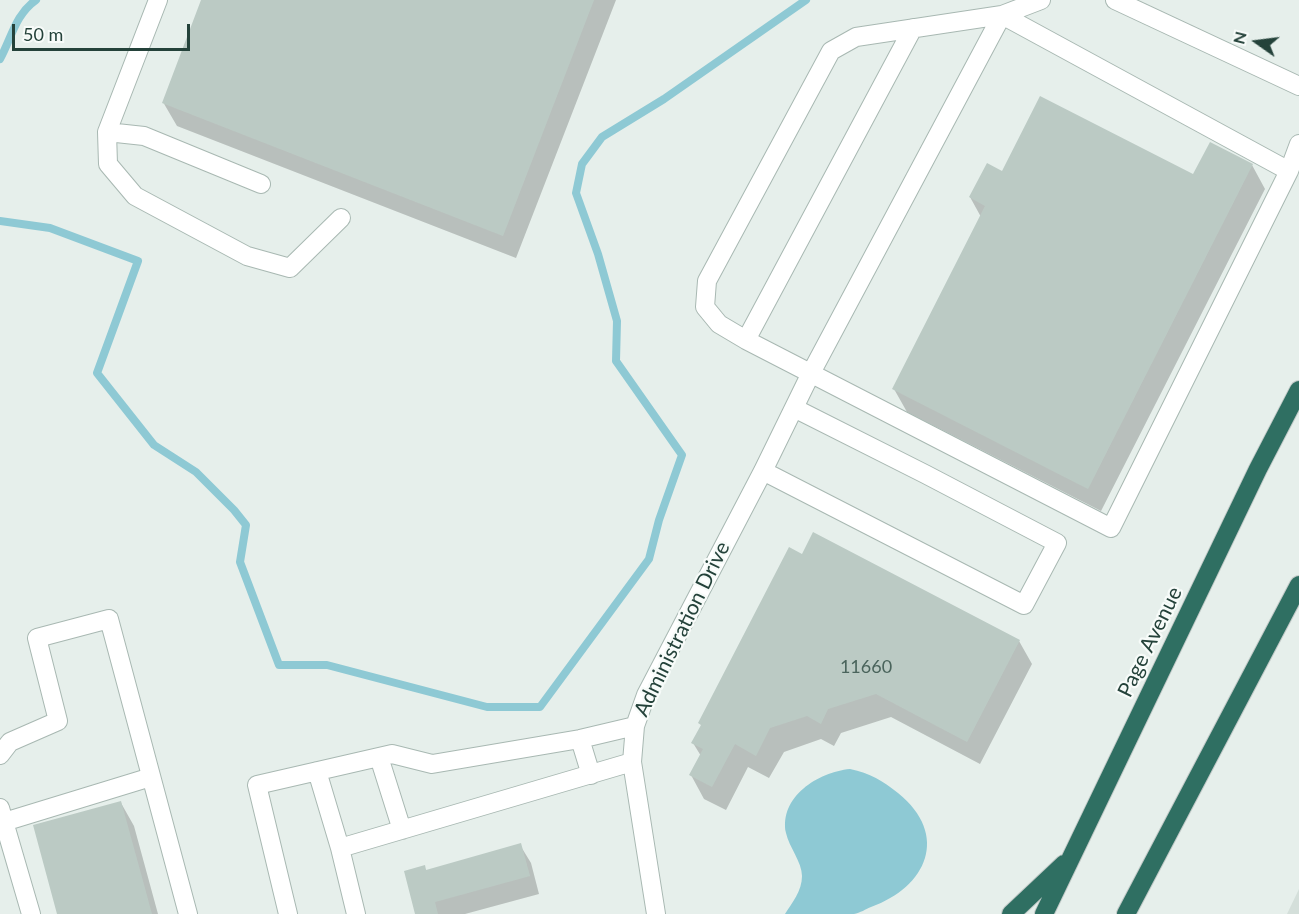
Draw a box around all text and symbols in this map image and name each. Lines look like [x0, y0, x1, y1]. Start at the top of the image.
scale bar [15, 12, 194, 50]
north arrow [1227, 12, 1287, 72]
text: 50 m [23, 23, 63, 45]
text: N [1228, 29, 1250, 46]
street label: Administration Drive [629, 538, 735, 720]
street label: Page Avenue [1112, 583, 1188, 701]
house number: 11660 [840, 656, 892, 678]

